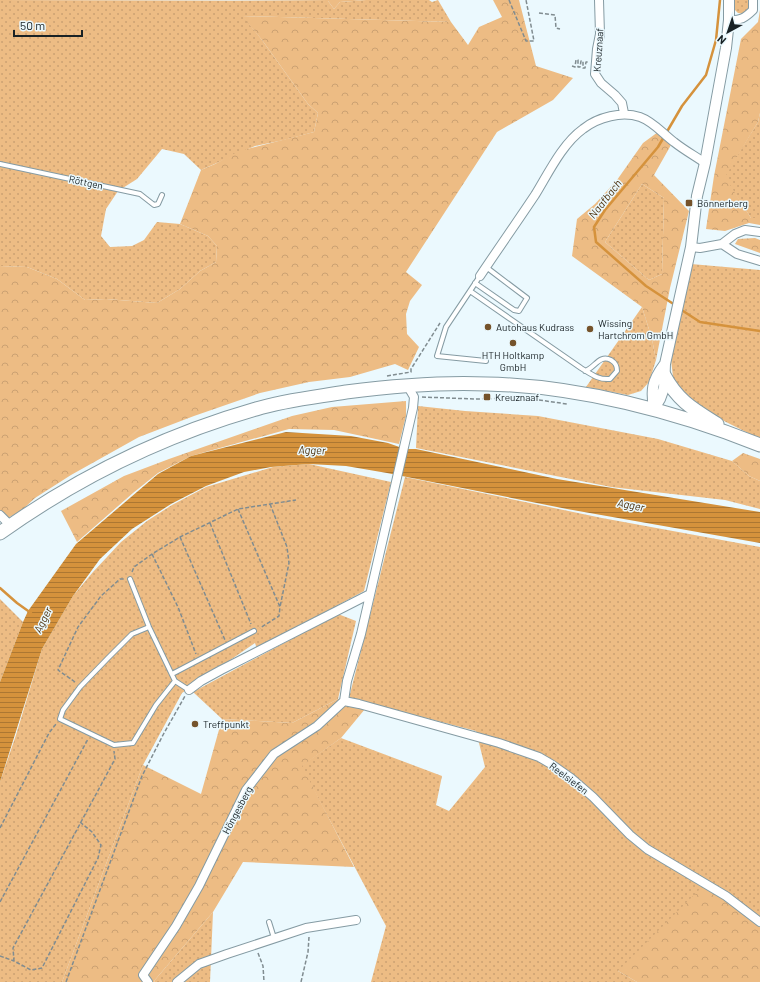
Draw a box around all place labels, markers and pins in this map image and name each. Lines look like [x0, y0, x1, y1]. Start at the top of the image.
place label: Bönnerberg [697, 197, 748, 209]
marker: Bönnerberg [684, 198, 694, 208]
place label: Wissing Hartchrom GmbH [598, 317, 673, 341]
place label: Autohaus Kudrass [496, 321, 574, 333]
marker: Autohaus Kudrass [483, 322, 493, 332]
marker: Wissing Hartchrom GmbH [585, 324, 595, 334]
marker: HTH Holtkamp GmbH [508, 338, 518, 348]
place label: HTH Holtkamp GmbH [482, 349, 544, 373]
place label: Kreuznaaf [495, 391, 539, 403]
marker: Kreuznaaf [482, 392, 492, 402]
place label: Treffpunkt [203, 718, 249, 730]
marker: Treffpunkt [190, 719, 200, 729]

